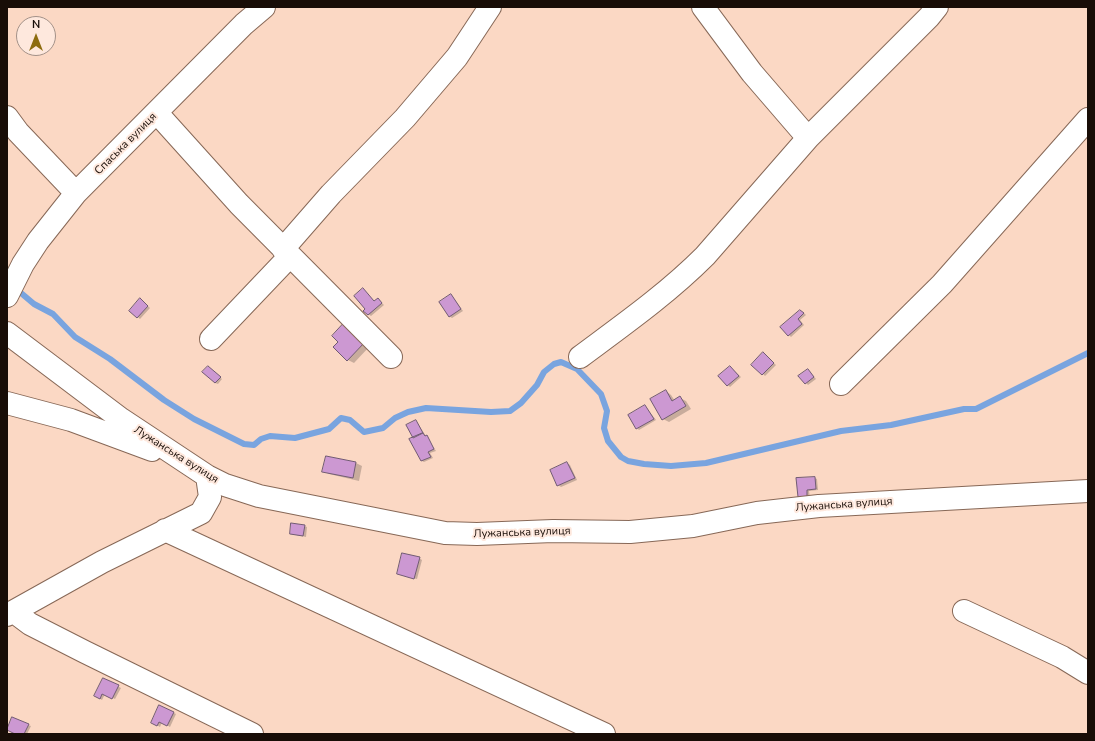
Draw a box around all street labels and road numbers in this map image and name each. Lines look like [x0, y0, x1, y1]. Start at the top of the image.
street label: Спаська вулиця [92, 110, 160, 178]
street label: Лужанська вулиця [131, 424, 221, 486]
street label: Лужанська вулиця [795, 495, 893, 515]
street label: Лужанська вулиця [473, 525, 571, 541]

